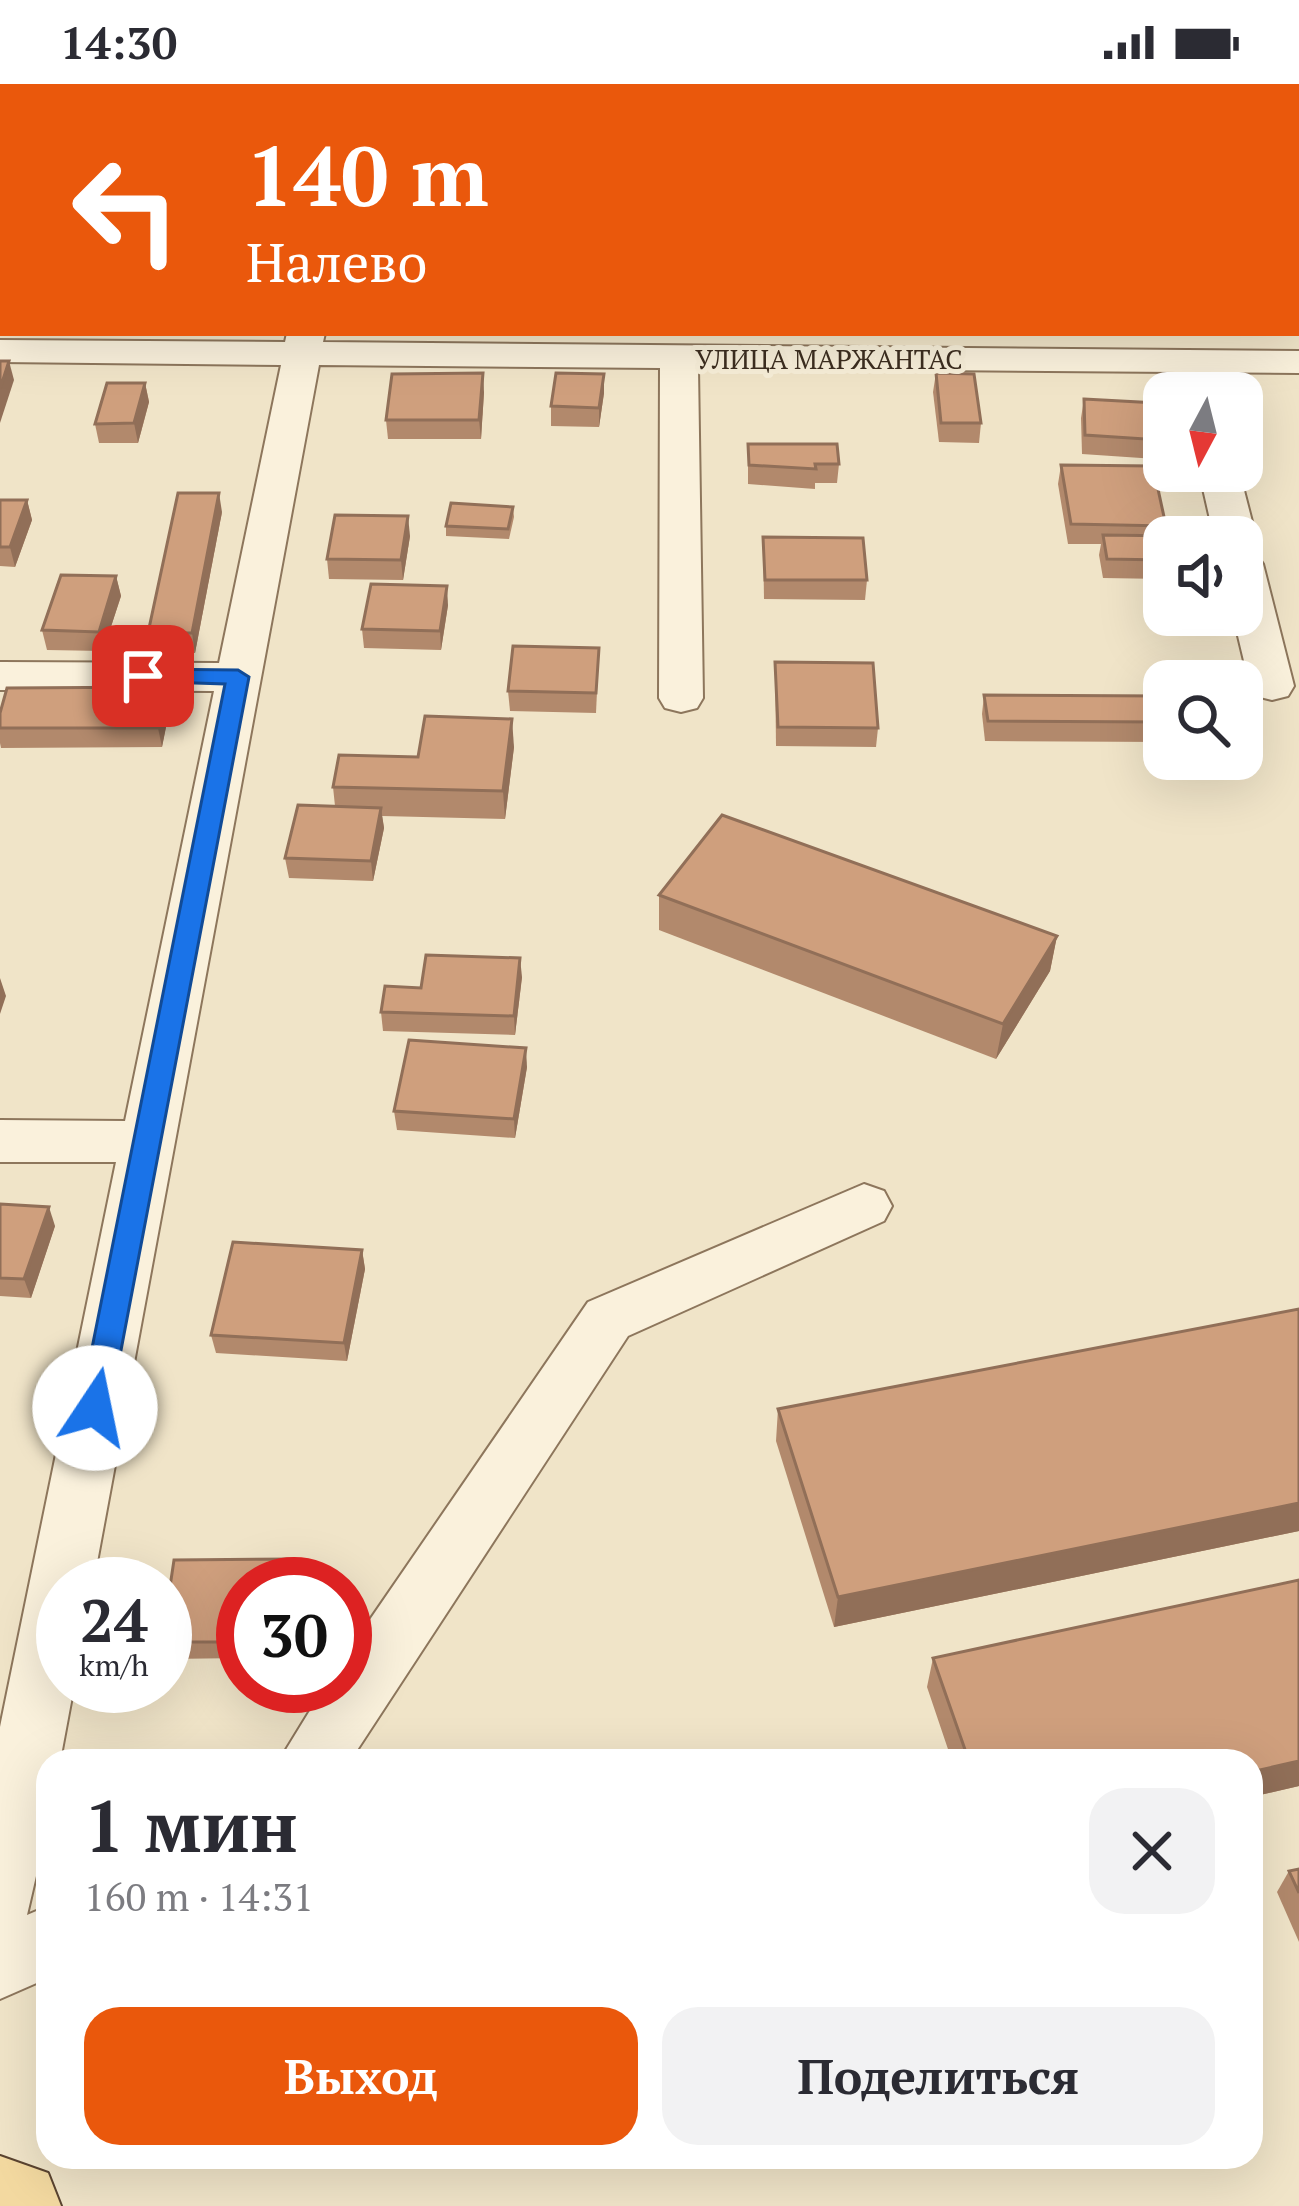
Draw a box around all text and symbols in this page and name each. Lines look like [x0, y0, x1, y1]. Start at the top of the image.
text: 14:30 [60, 12, 177, 72]
text: 140 m [246, 119, 489, 230]
icon: left [48, 132, 204, 288]
text: Налево [246, 226, 427, 297]
street label: УЛИЦА МАРЖАНТАС [695, 341, 963, 377]
north arrow [1143, 372, 1263, 492]
map controls [1143, 372, 1263, 780]
button: sound [1143, 516, 1263, 636]
pin [92, 625, 194, 727]
icon: arrive [110, 643, 176, 709]
button: search [1143, 660, 1263, 780]
position arrow [32, 1345, 158, 1471]
speed limit sign: 30 [216, 1557, 372, 1713]
text: 24 [80, 1580, 148, 1659]
text: km/h [79, 1645, 149, 1685]
text: 1 мин [84, 1777, 298, 1873]
button: close [1089, 1788, 1215, 1914]
text: 160 m · 14:31 [84, 1870, 314, 1922]
button: Выход [84, 2007, 638, 2145]
button: Поделиться [662, 2007, 1215, 2145]

